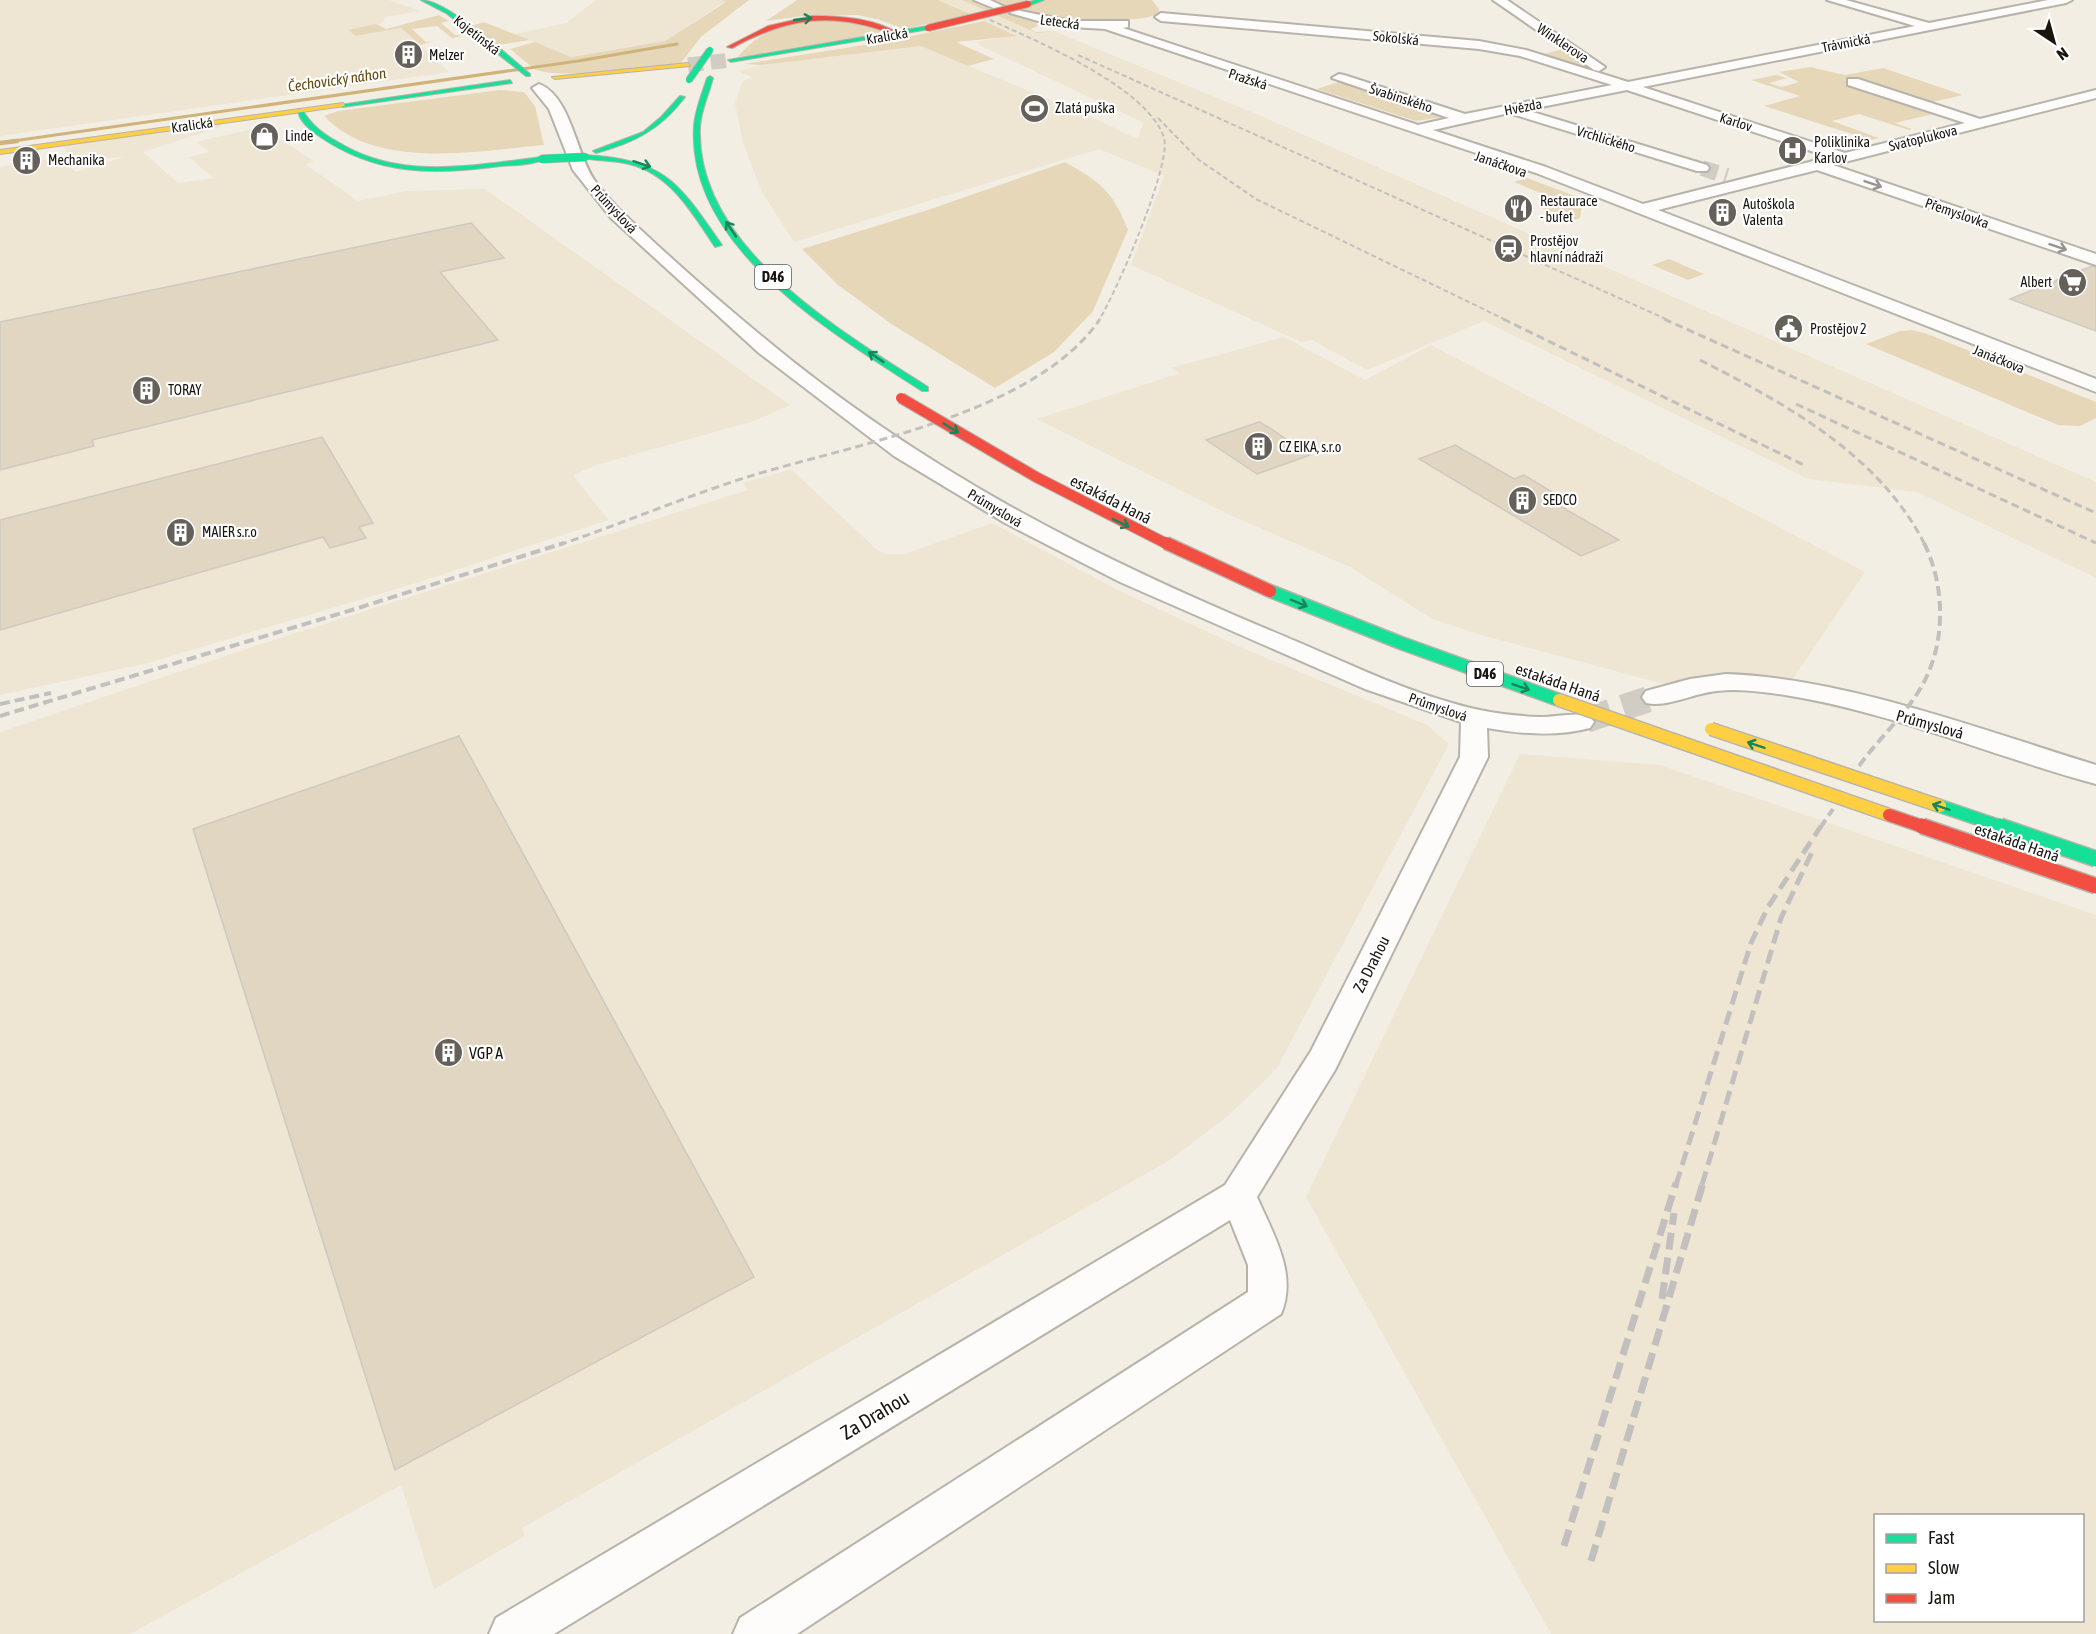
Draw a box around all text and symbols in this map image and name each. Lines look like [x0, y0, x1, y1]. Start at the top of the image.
street label: Letecká [1039, 11, 1081, 33]
street label: Kojetínská [451, 12, 503, 58]
north arrow [2024, 12, 2084, 72]
one-way arrow [792, 13, 812, 24]
street label: Winklerova [1534, 20, 1592, 66]
street label: Kralická [865, 24, 909, 48]
street label: Sokolská [1372, 28, 1420, 48]
street label: Trávnická [1820, 30, 1872, 56]
building icon: Melzer [392, 39, 424, 71]
text: N [2054, 44, 2072, 64]
place label: Melzer [429, 47, 465, 63]
water label: Čechovický náhon [287, 64, 387, 95]
street label: Pražská [1227, 65, 1269, 93]
street label: Švabinského [1368, 80, 1434, 116]
sports icon: Zlatá puška [1018, 92, 1050, 124]
street label: Hvězda [1503, 96, 1543, 118]
place label: Zlatá puška [1055, 100, 1115, 116]
street label: Karlov [1718, 109, 1754, 135]
street label: Kralická [170, 114, 214, 136]
shop icon: Linde [248, 120, 280, 152]
street label: Vrchlického [1575, 122, 1637, 156]
street label: Svatoplukova [1887, 122, 1959, 154]
place label: Linde [285, 128, 313, 144]
hospital icon: Poliklinika Karlov [1777, 134, 1809, 166]
place label: Poliklinika Karlov [1814, 134, 1870, 166]
building icon: Mechanika [11, 144, 43, 176]
street label: Janáčkova [1473, 148, 1529, 180]
place label: Mechanika [48, 152, 105, 168]
one-way arrow [632, 159, 651, 170]
one-way arrow [1863, 180, 1882, 191]
street label: Průmyslová [587, 181, 641, 237]
restaurant icon: Restaurace - bufet [1503, 193, 1535, 225]
place label: Restaurace - bufet [1540, 193, 1598, 225]
street label: Přemyslovka [1923, 195, 1991, 231]
building icon: Autoškola Valenta [1706, 196, 1738, 228]
place label: Autoškola Valenta [1743, 196, 1795, 228]
one-way arrow [725, 221, 737, 238]
station icon: Prostějov hlavní nádraží [1493, 233, 1525, 265]
place label: Prostějov hlavní nádraží [1530, 233, 1603, 265]
one-way arrow [2048, 242, 2067, 253]
road number: D46 [755, 265, 791, 289]
supermarket icon: Albert [2057, 266, 2089, 298]
place label: Albert [2020, 274, 2052, 290]
public building icon: Prostějov 2 [1773, 313, 1805, 345]
place label: Prostějov 2 [1810, 321, 1867, 337]
street label: Janáčkova [1971, 341, 2027, 377]
one-way arrow [869, 351, 885, 363]
building icon: TORAY [131, 374, 163, 406]
place label: TORAY [168, 382, 202, 398]
one-way arrow [942, 423, 959, 435]
building icon: CZ EIKA, s.r.o [1242, 431, 1274, 463]
place label: CZ EIKA, s.r.o [1279, 439, 1341, 455]
street label: estakáda Haná [1067, 471, 1155, 527]
building icon: SEDCO [1506, 484, 1538, 516]
street label: Průmyslová [965, 486, 1025, 530]
place label: SEDCO [1543, 492, 1577, 508]
building icon: MAIER s.r.o [165, 516, 197, 548]
one-way arrow [1112, 518, 1130, 530]
place label: MAIER s.r.o [202, 524, 257, 540]
one-way arrow [1289, 598, 1308, 609]
street label: estakáda Haná [1513, 659, 1603, 705]
road number: D46 [1467, 662, 1503, 686]
one-way arrow [1511, 682, 1530, 693]
street label: Průmyslová [1407, 690, 1469, 724]
street label: Průmyslová [1894, 706, 1966, 743]
one-way arrow [1747, 738, 1766, 749]
one-way arrow [1932, 801, 1951, 812]
street label: estakáda Haná [1972, 819, 2062, 865]
street label: Za Drahou [1349, 933, 1393, 995]
building icon: VGP A [432, 1037, 464, 1069]
place label: VGP A [469, 1044, 503, 1062]
street label: Za Drahou [836, 1385, 913, 1444]
legend [1874, 1514, 2084, 1622]
text: Fast [1928, 1527, 1955, 1548]
text: Slow [1928, 1557, 1959, 1578]
text: Jam [1928, 1587, 1955, 1608]

